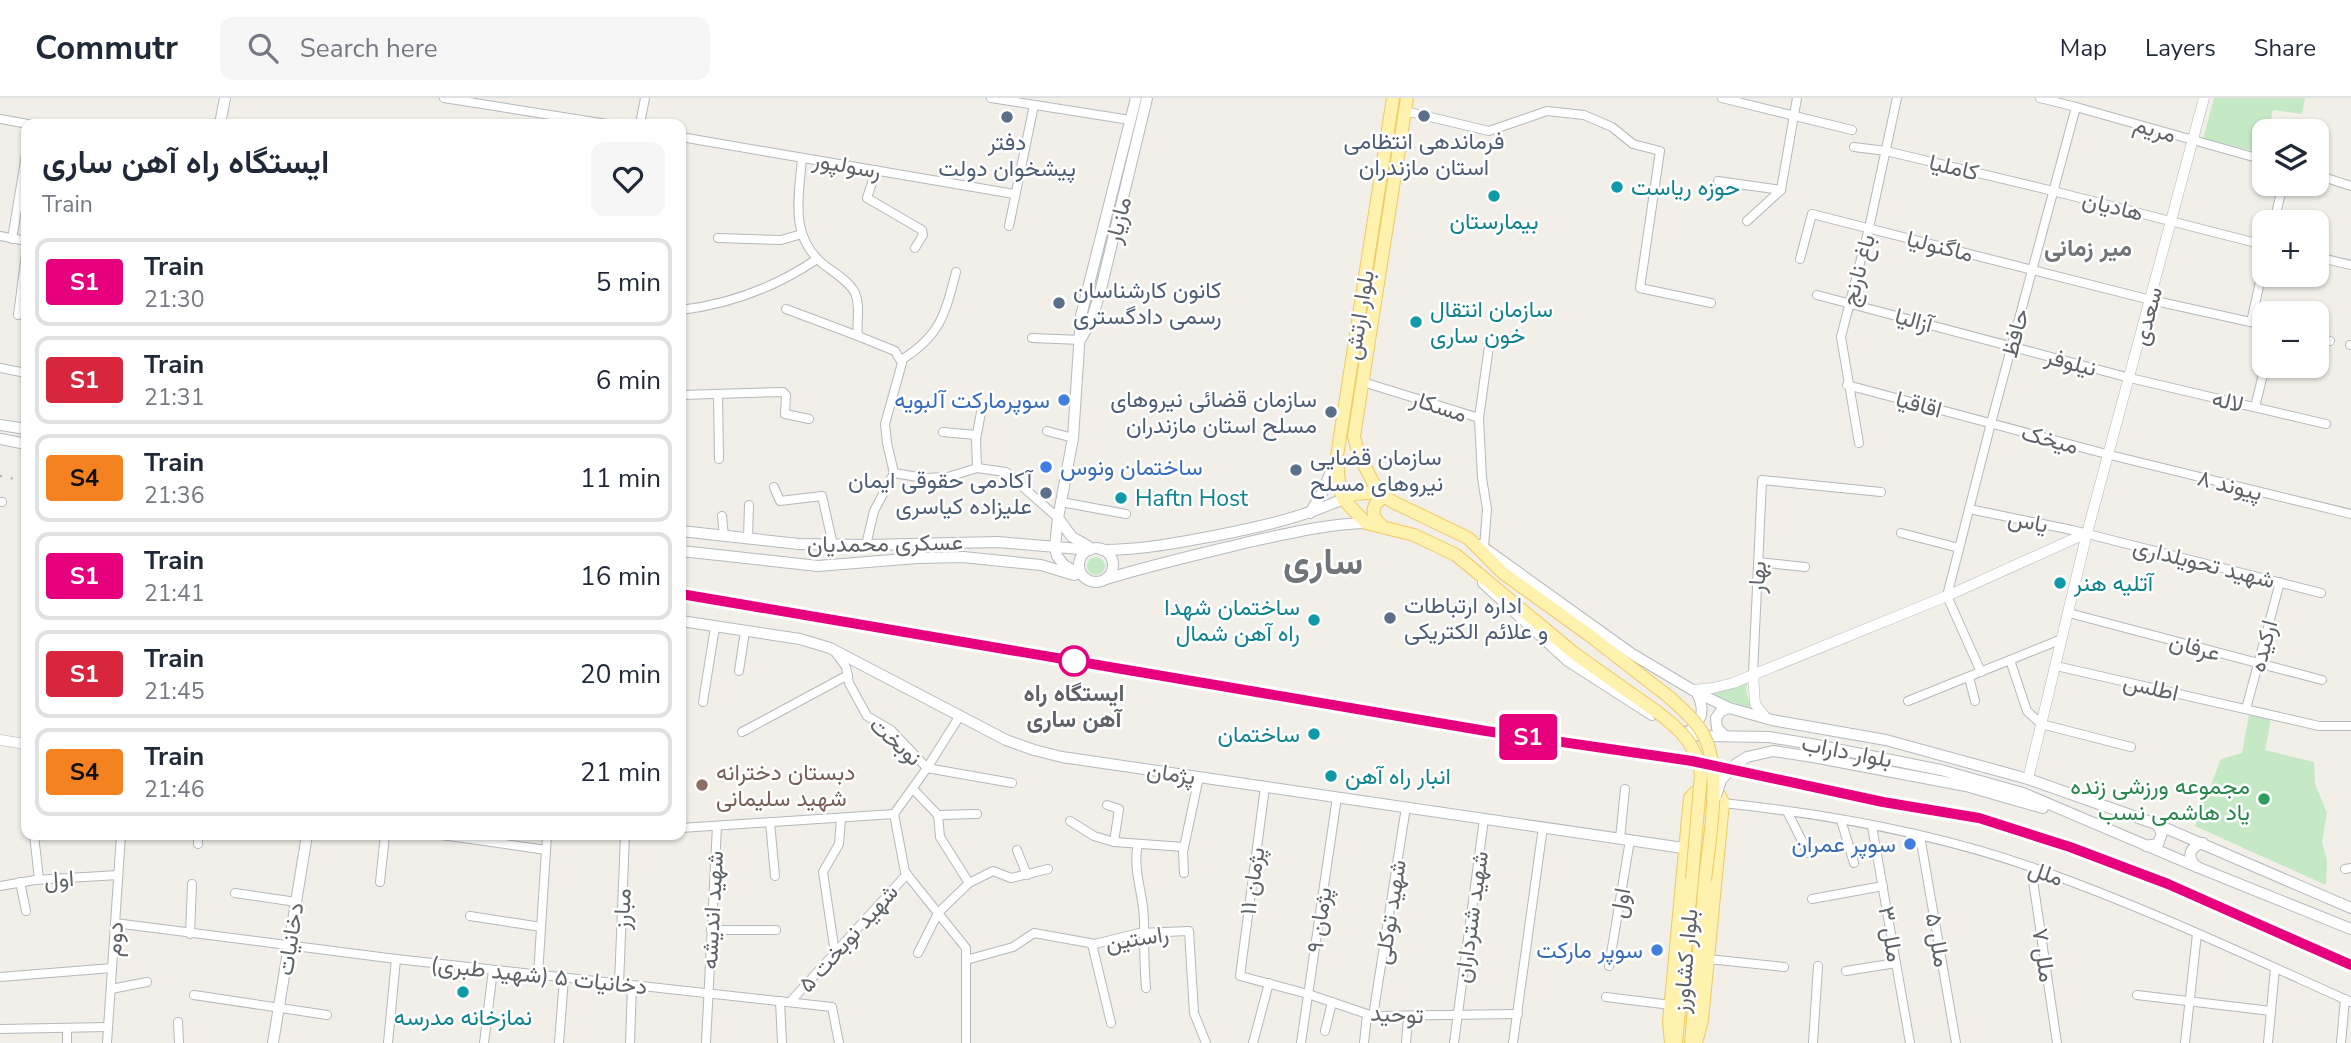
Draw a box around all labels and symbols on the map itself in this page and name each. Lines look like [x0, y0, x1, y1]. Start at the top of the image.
marker: فرماندهی انتظامی استان مازندران [1416, 108, 1432, 124]
street label: مریم [2130, 108, 2180, 151]
marker: دفتر پیشخوان دولت [999, 109, 1015, 125]
place label: فرماندهی انتظامی استان مازندران [1344, 126, 1504, 183]
place label: دفتر پیشخوان دولت [938, 127, 1076, 184]
street label: رسولپور [809, 144, 883, 187]
street label: کاملیا [1926, 147, 1982, 188]
place label: حوزه ریاست [1631, 172, 1740, 203]
marker: حوزه ریاست [1609, 179, 1625, 195]
street label: هادیان [2079, 184, 2147, 229]
marker: بیمارستان [1486, 188, 1502, 204]
street label: مازیار [1097, 193, 1139, 248]
place label: بیمارستان [1450, 206, 1538, 237]
street label: ماگنولیا [1903, 223, 1976, 270]
street label: باغ نارنج [1834, 231, 1883, 309]
district label: میر زمانی [2044, 232, 2132, 264]
street label: بلوار ارتش [1337, 268, 1382, 362]
place label: کانون کارشناسان رسمی دادگستری [1073, 275, 1222, 332]
street label: سعدی [2125, 283, 2170, 349]
place label: سازمان انتقال خون ساری [1430, 294, 1553, 351]
marker: کانون کارشناسان رسمی دادگستری [1051, 295, 1067, 311]
street label: آزالیا [1892, 301, 1938, 341]
street label: حافظ [1994, 305, 2037, 361]
marker: سازمان انتقال خون ساری [1408, 314, 1424, 330]
street label: نیلوفر [2041, 341, 2100, 384]
street label: مسکار [1406, 383, 1471, 430]
street label: اقاقیا [1892, 383, 1945, 426]
street label: لاله [2209, 383, 2247, 420]
place label: سازمان قضائی نیروهای مسلح استان مازندران [1110, 384, 1317, 441]
place label: سوپرمارکت آلبویه [894, 385, 1050, 416]
marker: سوپرمارکت آلبویه [1056, 392, 1072, 408]
marker: سازمان قضائی نیروهای مسلح استان مازندران [1323, 404, 1339, 420]
street label: میخک [2018, 417, 2082, 462]
place label: سازمان قضایی نیروهای مسلح [1310, 442, 1443, 499]
place label: ساختمان ونوس [1060, 452, 1203, 483]
marker: ساختمان ونوس [1038, 459, 1054, 475]
marker: سازمان قضایی نیروهای مسلح [1288, 462, 1304, 478]
street label: پیوند ۸ [2194, 462, 2266, 509]
place label: آکادمی حقوقی ایمان علیزاده کیاسری [848, 465, 1034, 522]
place label: Haftn Host [1135, 483, 1249, 514]
marker: آکادمی حقوقی ایمان علیزاده کیاسری [1038, 485, 1054, 501]
marker: Haftn Host [1113, 490, 1129, 506]
street label: یاس [2005, 502, 2051, 541]
street label: عسکری محمدیان [807, 527, 963, 560]
street label: شهید تحویلداری [2130, 531, 2278, 596]
district label: ساری [1283, 537, 1363, 587]
street label: بهار [1741, 560, 1774, 595]
place label: آتلیه هنر [2073, 568, 2155, 599]
marker: آتلیه هنر [2052, 575, 2068, 591]
place label: اداره ارتباطات و علائم الکتریکی [1404, 590, 1548, 647]
place label: ساختمان شهدا راه آهن شمال [1164, 592, 1300, 649]
marker: اداره ارتباطات و علائم الکتریکی [1382, 610, 1398, 626]
marker: ساختمان شهدا راه آهن شمال [1306, 612, 1322, 628]
street label: ارکیده [2242, 617, 2285, 676]
street label: عرفان [2166, 626, 2224, 669]
marker: ایستگاه راه آهن ساری [1059, 646, 1089, 676]
street label: اطلس [2120, 666, 2182, 709]
place label: ایستگاه راه آهن ساری [1024, 678, 1124, 735]
street label: نوبخت [863, 710, 929, 773]
line badge: S1 [1496, 714, 1560, 760]
place label: ساختمان [1217, 719, 1300, 750]
marker: ساختمان [1306, 726, 1322, 742]
street label: بلوار داراب [1799, 728, 1895, 775]
street label: پژمان [1145, 755, 1197, 792]
place label: دبستان دخترانه شهید سلیمانی [716, 757, 855, 814]
place label: انبار راه آهن [1345, 761, 1451, 792]
marker: انبار راه آهن [1323, 768, 1339, 784]
place label: مجموعه ورزشی زنده یاد هاشمی نسب [2070, 771, 2250, 828]
marker: دبستان دخترانه شهید سلیمانی [694, 777, 710, 793]
marker: مجموعه ورزشی زنده یاد هاشمی نسب [2256, 791, 2272, 807]
place label: سوپر عمران [1791, 829, 1896, 860]
marker: سوپر عمران [1902, 836, 1918, 852]
street label: پژمان ۱۱ [1232, 845, 1273, 917]
street label: شهید شترداران [1447, 849, 1496, 985]
street label: شهید اندیشه [694, 850, 731, 970]
street label: ملل [2024, 853, 2067, 894]
street label: شهید توکلی [1367, 857, 1414, 967]
street label: اول [43, 863, 75, 896]
street label: شهید نوبخت ۵ [791, 877, 905, 999]
street label: پژمان ۹ [1300, 885, 1339, 955]
street label: اول [1603, 885, 1638, 921]
street label: مبارز [606, 888, 639, 931]
street label: دخانیات [269, 900, 312, 978]
street label: ملل ۳ [1870, 904, 1911, 964]
street label: بلوار کشاورز [1665, 908, 1706, 1016]
street label: ملل ۵ [1918, 911, 1958, 970]
street label: راستین [1103, 918, 1171, 959]
street label: دوم [98, 921, 131, 958]
street label: ملل ۷ [2024, 926, 2063, 984]
place label: سوپر مارکت [1536, 935, 1643, 966]
marker: سوپر مارکت [1649, 942, 1665, 958]
street label: دخانیات ۵ (شهید طبری) [429, 949, 649, 1002]
marker: نمازخانه مدرسه [455, 984, 471, 1000]
street label: توحید [1370, 998, 1424, 1031]
place label: نمازخانه مدرسه [394, 1002, 532, 1033]

